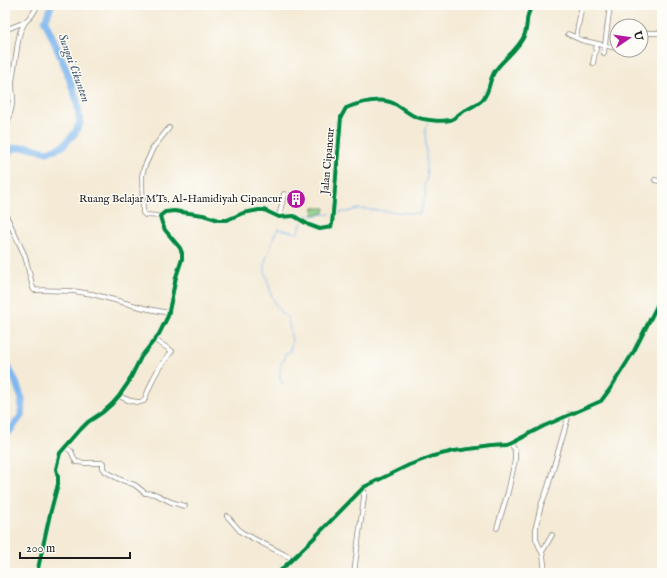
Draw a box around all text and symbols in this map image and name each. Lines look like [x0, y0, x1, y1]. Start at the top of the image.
north arrow [609, 18, 649, 58]
text: U [630, 29, 646, 43]
water label: Sungai Cikunten [54, 32, 93, 105]
street label: Jalan Cipancur [318, 127, 338, 197]
building icon: Ruang Belajar MTs. Al-Hamidiyah Cipancur [285, 188, 307, 210]
place label: Ruang Belajar MTs. Al-Hamidiyah Cipancur [79, 192, 282, 206]
scale bar [20, 534, 130, 560]
text: 200 m [26, 541, 55, 556]

